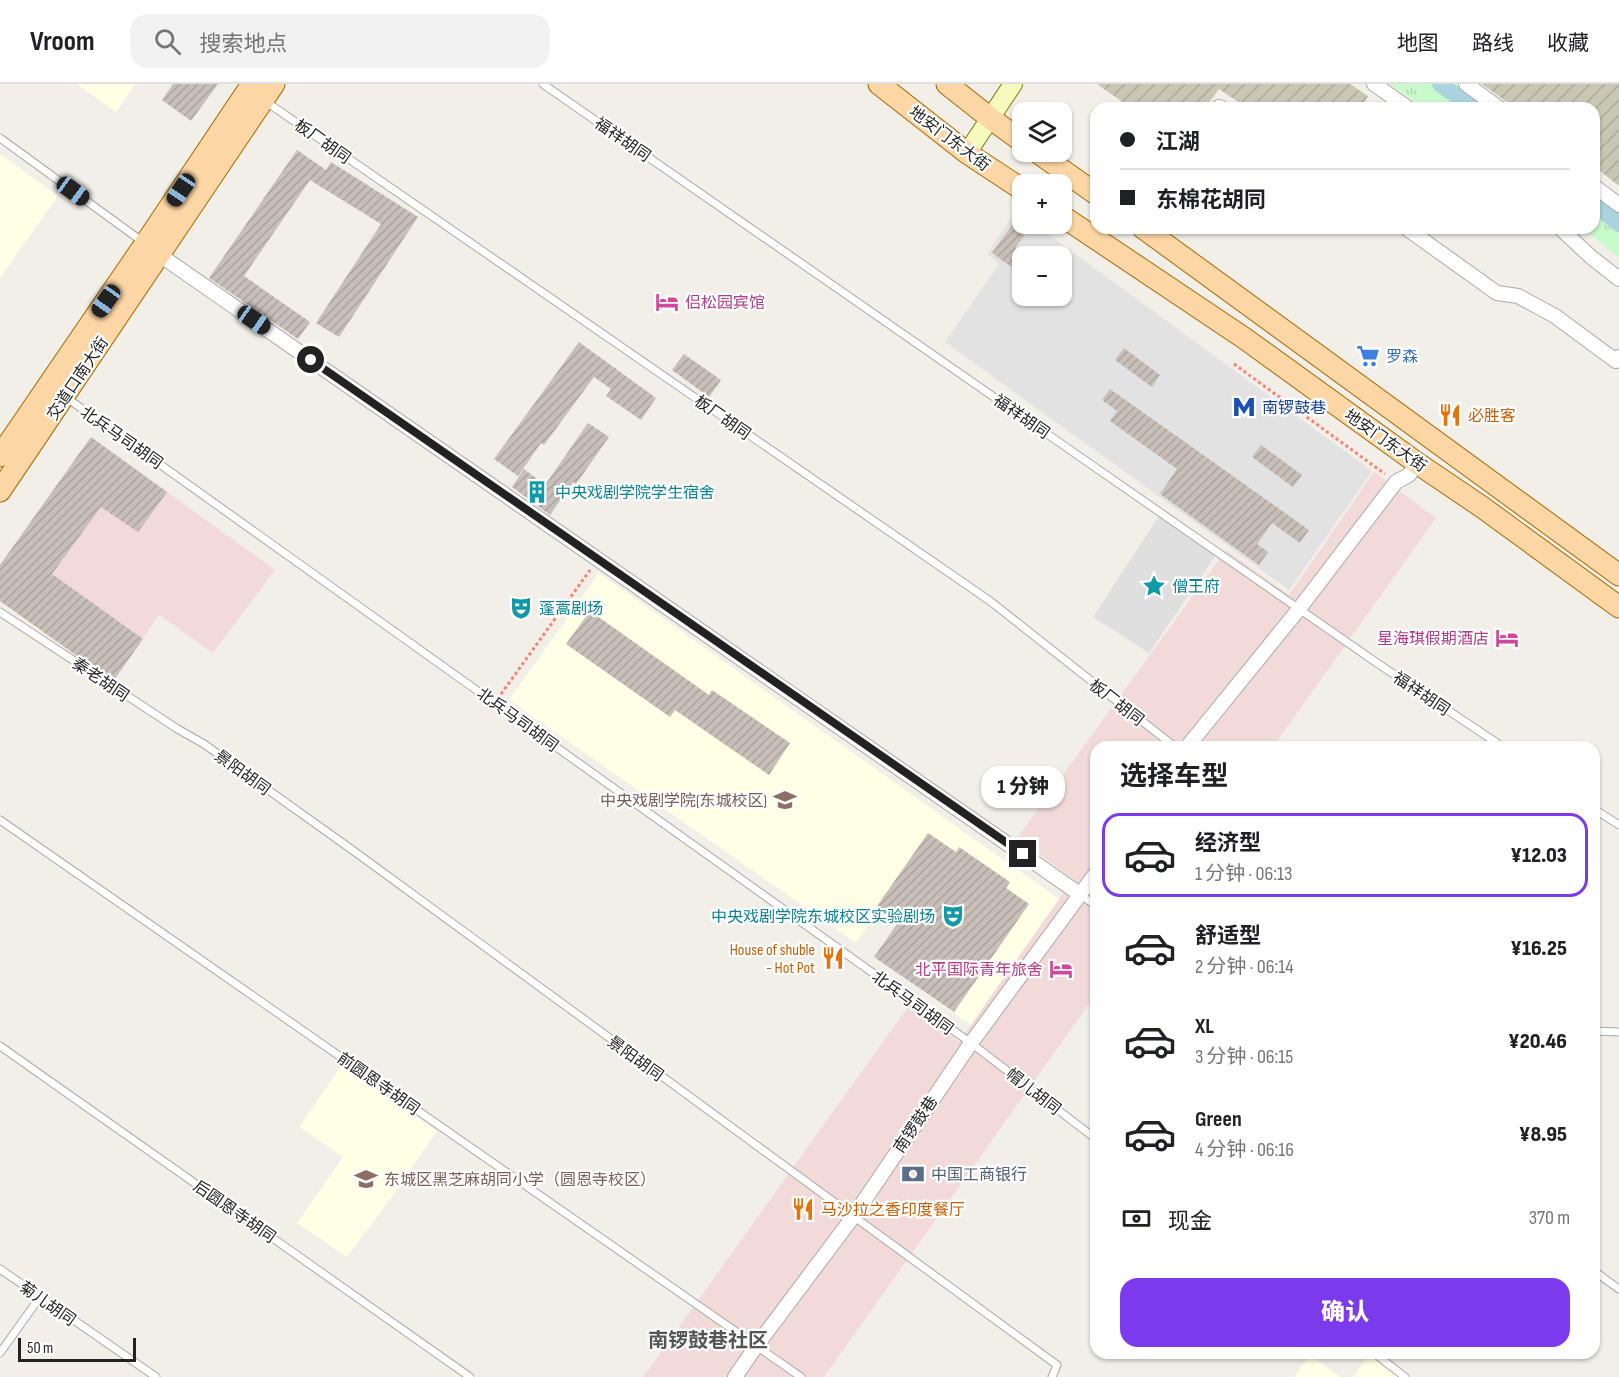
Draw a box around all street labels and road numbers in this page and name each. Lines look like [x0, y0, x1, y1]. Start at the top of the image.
street label: 地安门东大街 [905, 103, 993, 176]
street label: 福祥胡同 [590, 114, 654, 166]
street label: 板厂胡同 [290, 116, 354, 168]
street label: 交道口南大街 [44, 334, 113, 424]
street label: 福祥胡同 [989, 391, 1053, 443]
street label: 板厂胡同 [690, 392, 754, 444]
street label: 北兵马司胡同 [76, 403, 166, 474]
street label: 地安门东大街 [1340, 406, 1430, 477]
street label: 秦老胡同 [68, 654, 132, 706]
street label: 福祥胡同 [1389, 668, 1453, 720]
street label: 板厂胡同 [1085, 676, 1147, 730]
street label: 北兵马司胡同 [473, 684, 562, 756]
street label: 景阳胡同 [211, 747, 274, 800]
street label: 北兵马司胡同 [868, 967, 957, 1039]
street label: 景阳胡同 [604, 1033, 667, 1086]
street label: 前圆恩寺胡同 [333, 1049, 423, 1120]
street label: 帽儿胡同 [1002, 1065, 1064, 1119]
street label: 南锣鼓巷 [890, 1093, 942, 1157]
street label: 后圆恩寺胡同 [189, 1177, 279, 1248]
street label: 菊儿胡同 [15, 1278, 79, 1330]

